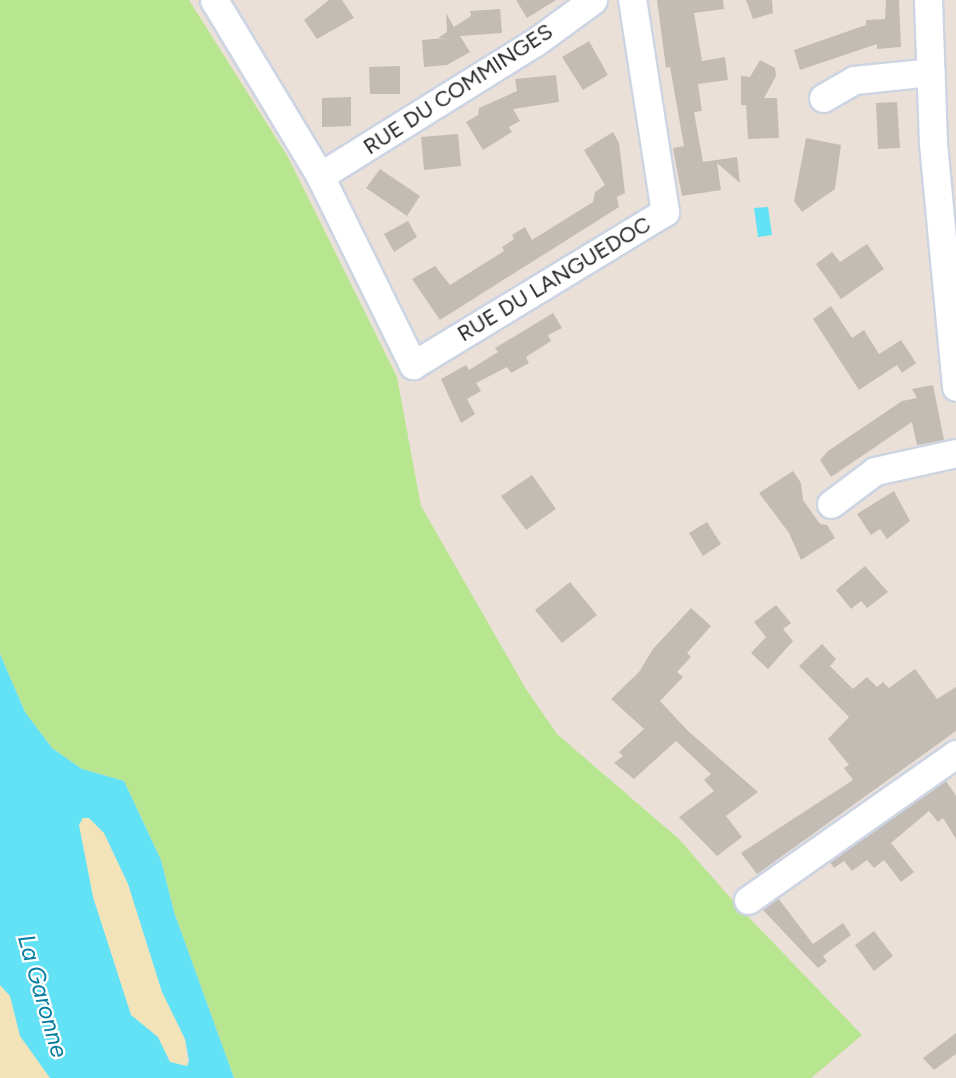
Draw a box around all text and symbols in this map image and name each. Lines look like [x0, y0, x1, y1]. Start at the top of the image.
street label: RUE DU COMMINGES [358, 18, 558, 160]
street label: RUE DU LANGUEDOC [453, 211, 655, 347]
water label: La Garonne [12, 931, 74, 1061]

